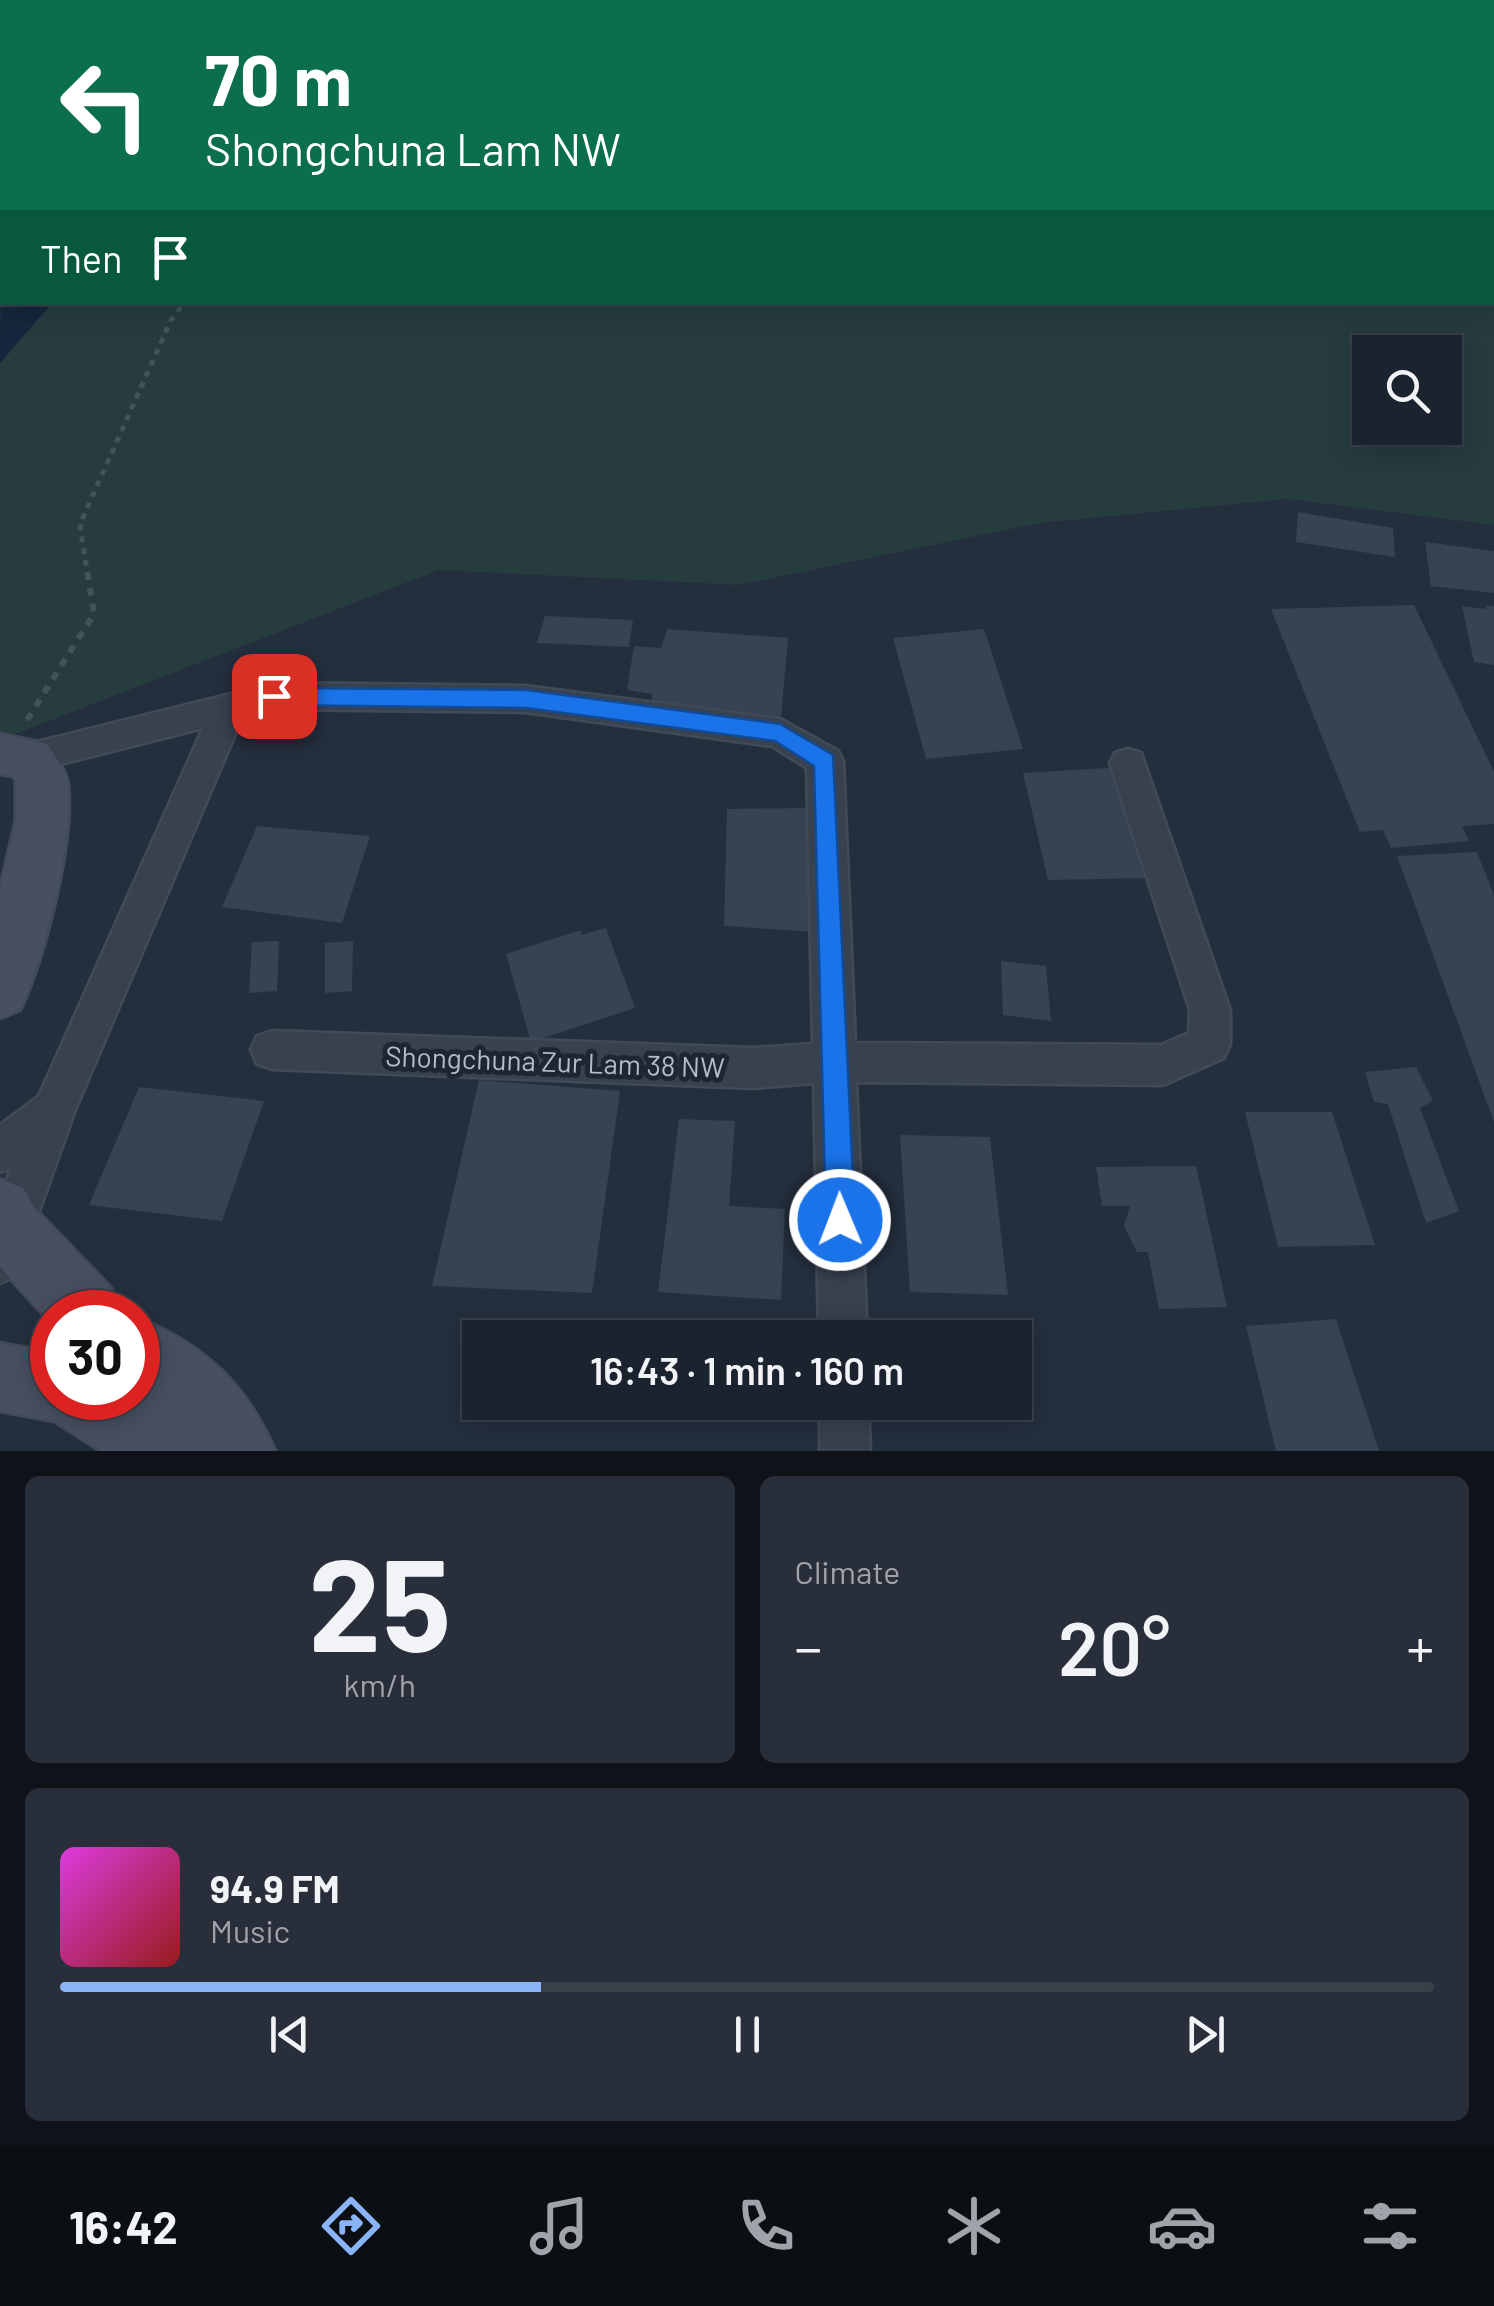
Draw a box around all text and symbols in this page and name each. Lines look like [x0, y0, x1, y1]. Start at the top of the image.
text: 70 m [205, 36, 352, 120]
icon: left [40, 40, 170, 170]
text: Shongchuna Lam NW [205, 121, 621, 175]
icon: arrive [143, 230, 198, 285]
text: Then [40, 235, 123, 281]
map controls [1352, 335, 1462, 445]
button: search [1352, 335, 1462, 445]
pin [232, 654, 317, 739]
icon: arrive [247, 669, 302, 724]
street label: Shongchuna Zur Lam 38 NW [385, 1038, 725, 1084]
position arrow [788, 1168, 892, 1272]
speed limit sign: 30 [30, 1290, 160, 1420]
text: 16:43 · 1 min · 160 m [590, 1347, 904, 1393]
text: 25 [308, 1522, 451, 1678]
text: Climate [795, 1552, 900, 1590]
text: 20° [1058, 1601, 1170, 1691]
text: − [795, 1613, 822, 1679]
text: + [1406, 1613, 1434, 1679]
text: km/h [344, 1665, 416, 1703]
text: 94.9 FM [210, 1865, 340, 1911]
text: Music [210, 1911, 290, 1949]
icon: previous [262, 2007, 317, 2062]
icon: pause [720, 2007, 775, 2062]
icon: next [1178, 2007, 1233, 2062]
icon: directions [316, 2191, 386, 2261]
icon: music [524, 2191, 594, 2261]
icon: phone [731, 2191, 801, 2261]
icon: climate [939, 2191, 1009, 2261]
icon: car [1147, 2191, 1217, 2261]
icon: filters [1355, 2191, 1425, 2261]
text: 16:42 [69, 2199, 178, 2253]

